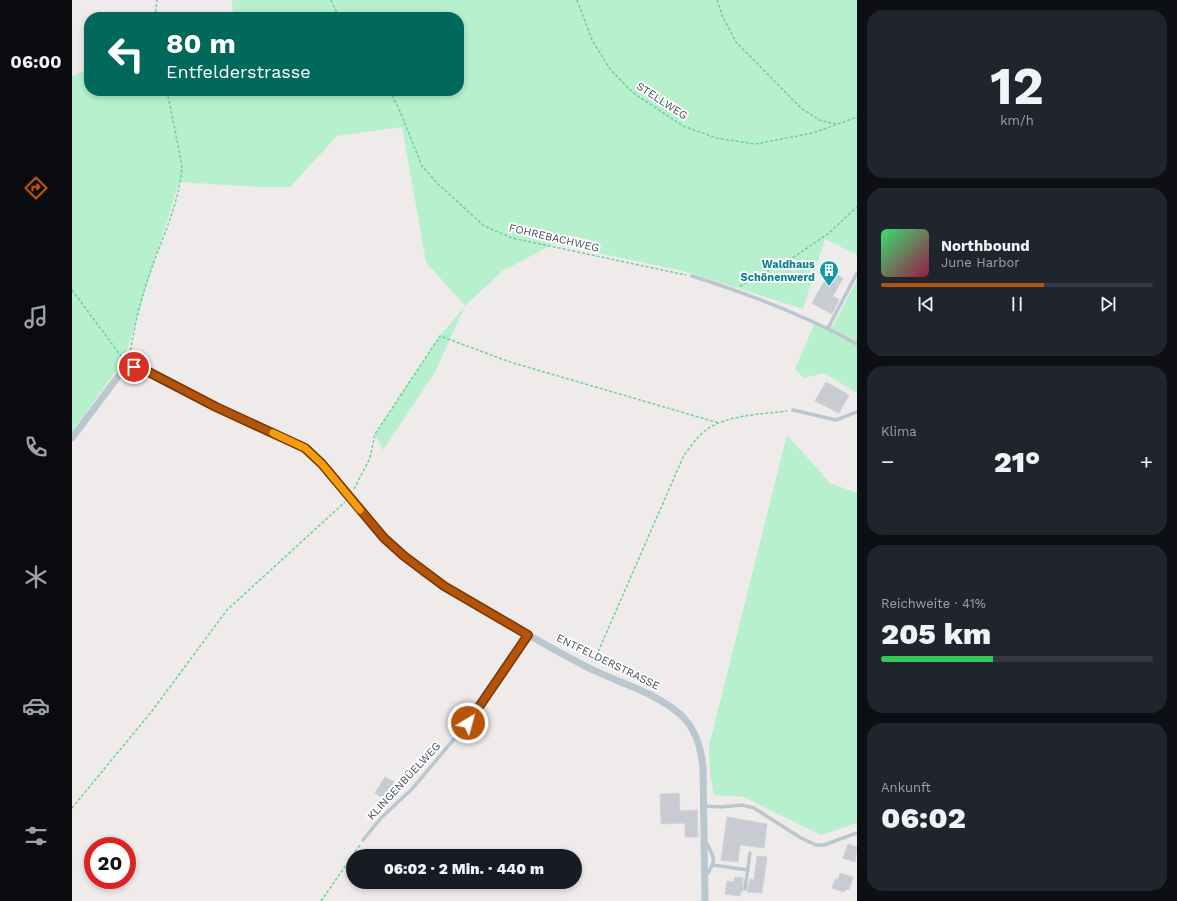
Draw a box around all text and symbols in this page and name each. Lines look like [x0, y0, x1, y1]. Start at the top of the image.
text: 80 m [166, 27, 236, 60]
icon: left [100, 28, 152, 80]
text: 06:00 [10, 51, 62, 72]
text: 12 [990, 56, 1044, 117]
text: Entfelderstrasse [166, 61, 311, 82]
street label: STELLWEG [634, 80, 690, 122]
text: km/h [1000, 113, 1034, 128]
icon: directions [22, 174, 50, 202]
street label: FOHREBACHWEG [508, 221, 600, 255]
text: Northbound [941, 237, 1030, 255]
text: June Harbor [941, 255, 1020, 270]
place label: Waldhaus Schönenwerd [741, 258, 815, 284]
building icon: Waldhaus Schönenwerd [818, 259, 840, 287]
icon: previous [915, 293, 937, 315]
icon: pause [1006, 293, 1028, 315]
icon: next [1097, 293, 1119, 315]
icon: music [22, 303, 50, 331]
pin [117, 350, 151, 384]
icon: arrive [123, 356, 145, 378]
text: Klima [881, 424, 917, 439]
icon: phone [22, 433, 50, 461]
text: 21° [994, 444, 1040, 479]
text: − [881, 449, 894, 474]
text: + [1140, 449, 1153, 474]
icon: climate [22, 563, 50, 591]
text: Reichweite · 41% [881, 596, 986, 611]
text: 205 km [881, 616, 991, 651]
street label: ENTFELDERSTRASSE [554, 631, 662, 693]
icon: car [22, 692, 50, 720]
position arrow [447, 702, 489, 744]
street label: KLINGENBÜELWEG [364, 739, 443, 823]
text: Ankunft [881, 780, 931, 795]
text: 06:02 [881, 800, 966, 835]
icon: filters [22, 822, 50, 850]
speed limit sign: 20 [84, 837, 136, 889]
text: 06:02 · 2 Min. · 440 m [384, 860, 544, 878]

